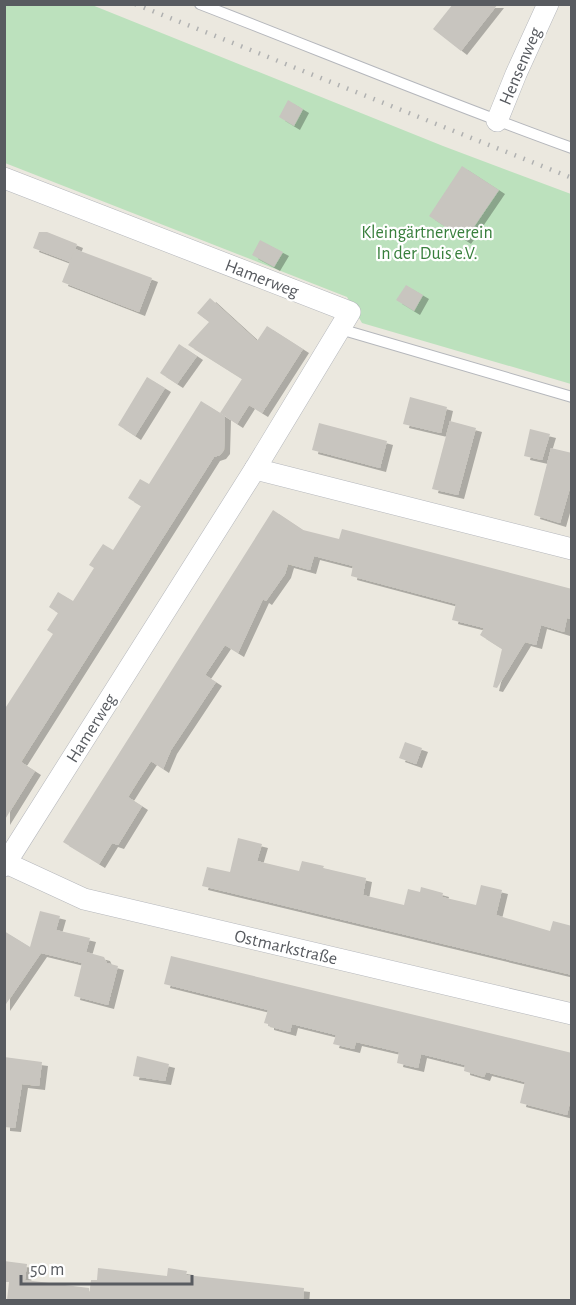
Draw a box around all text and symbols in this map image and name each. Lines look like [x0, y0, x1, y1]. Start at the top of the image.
street label: Hensenweg [497, 25, 545, 108]
park label: Kleingärtnerverein In der Duis e.V. [361, 224, 493, 263]
street label: Hamerweg [222, 257, 301, 301]
street label: Hamerweg [64, 691, 120, 766]
street label: Ostmarkstraße [233, 927, 339, 969]
scale bar [21, 1248, 192, 1286]
text: 50 m [30, 1261, 64, 1279]

